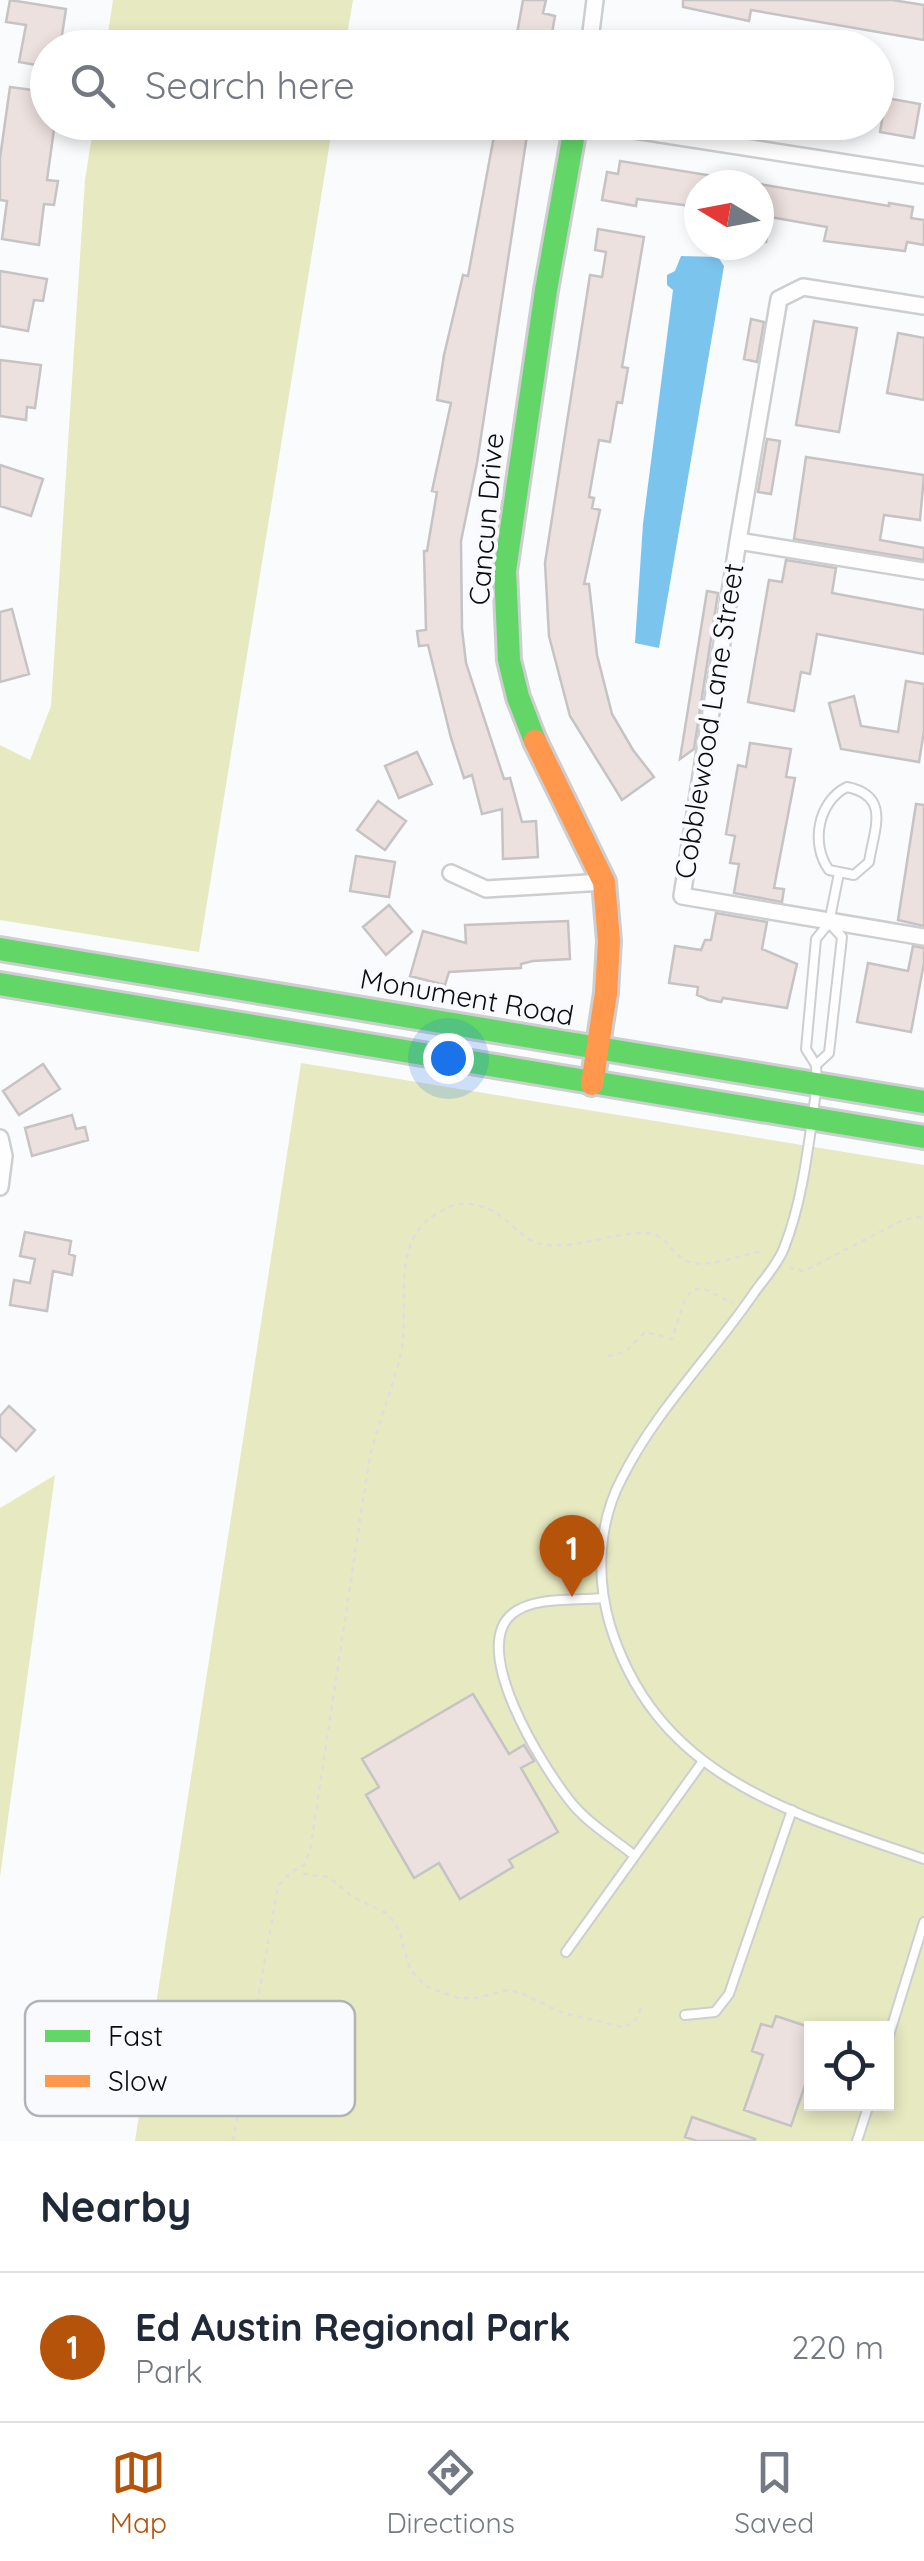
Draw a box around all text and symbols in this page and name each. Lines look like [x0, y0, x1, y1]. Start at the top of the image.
search box [30, 30, 894, 140]
icon: search [65, 58, 120, 113]
text: Search here [145, 61, 355, 109]
north arrow [684, 170, 774, 260]
street label: Cancun Drive [461, 431, 510, 607]
street label: Cobblewood Lane Street [666, 561, 751, 881]
street label: Monument Road [358, 960, 577, 1033]
your location [423, 1033, 474, 1084]
pin: 1 [540, 1514, 604, 1597]
legend [25, 2001, 355, 2116]
text: Fast [108, 2018, 163, 2053]
map controls [804, 2021, 894, 2111]
button: locate [804, 2021, 894, 2111]
text: Slow [108, 2063, 168, 2098]
text: Nearby [40, 2180, 191, 2233]
text: Ed Austin Regional Park [135, 2303, 571, 2351]
text: 1 [66, 2327, 79, 2367]
text: 220 m [792, 2327, 884, 2367]
text: Park [135, 2351, 203, 2391]
tab: Map [110, 2445, 167, 2540]
tab: Directions [386, 2445, 515, 2540]
tab: Saved [734, 2445, 814, 2540]

